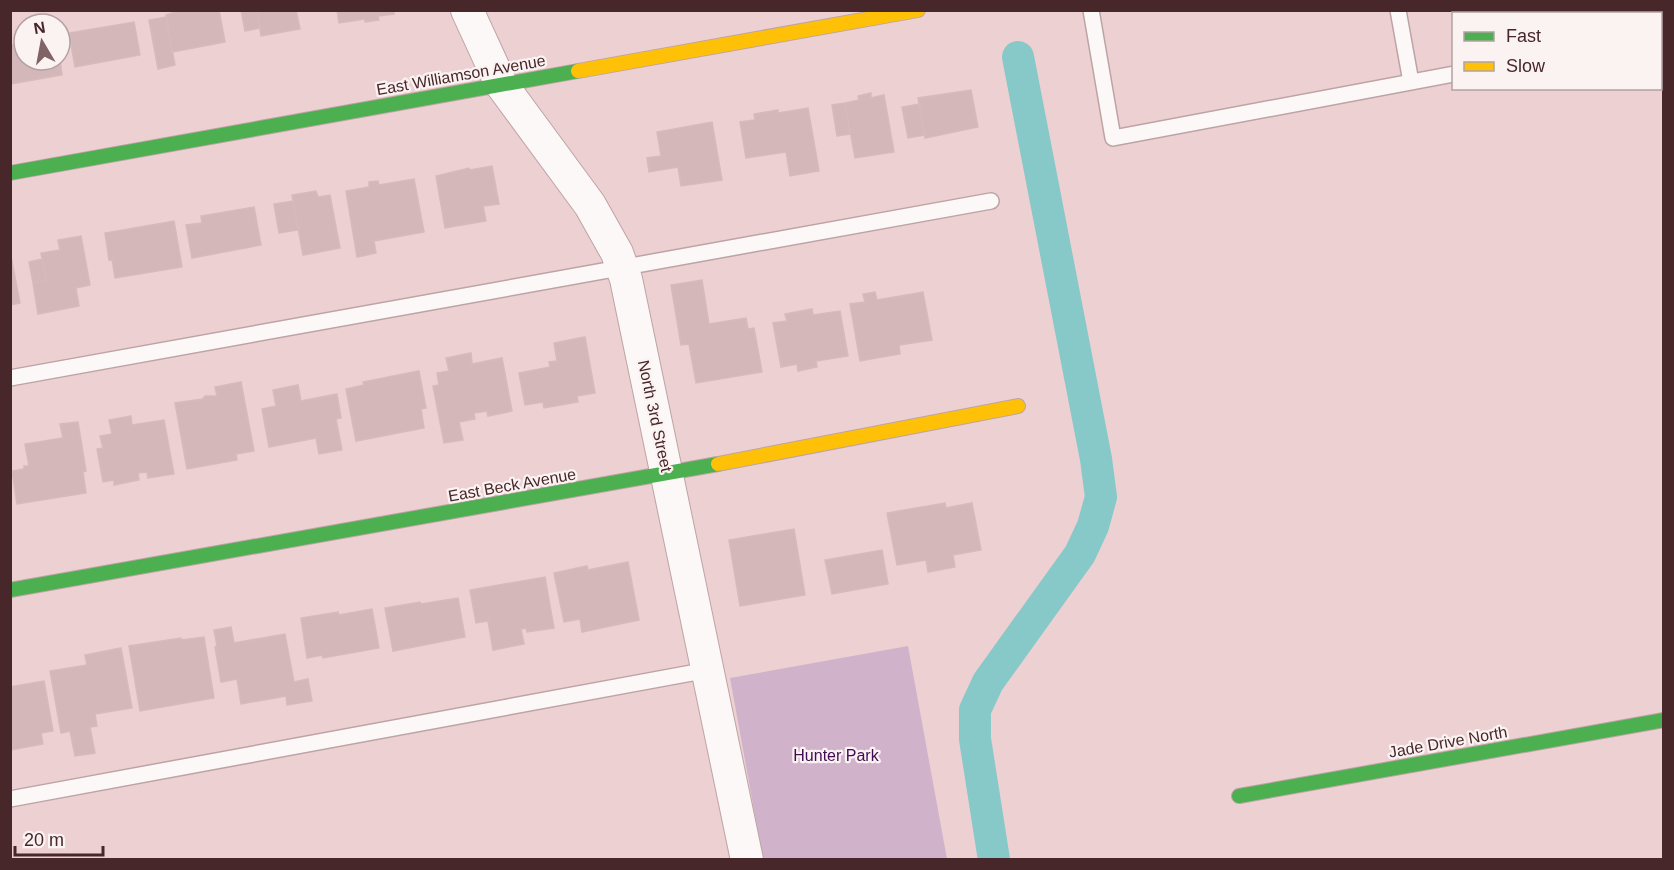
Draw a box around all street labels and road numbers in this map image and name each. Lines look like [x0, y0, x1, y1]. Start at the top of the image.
street label: East Williamson Avenue [375, 52, 547, 98]
street label: North 3rd Street [635, 359, 675, 474]
street label: East Beck Avenue [447, 465, 577, 505]
street label: Jade Drive North [1387, 723, 1509, 761]

